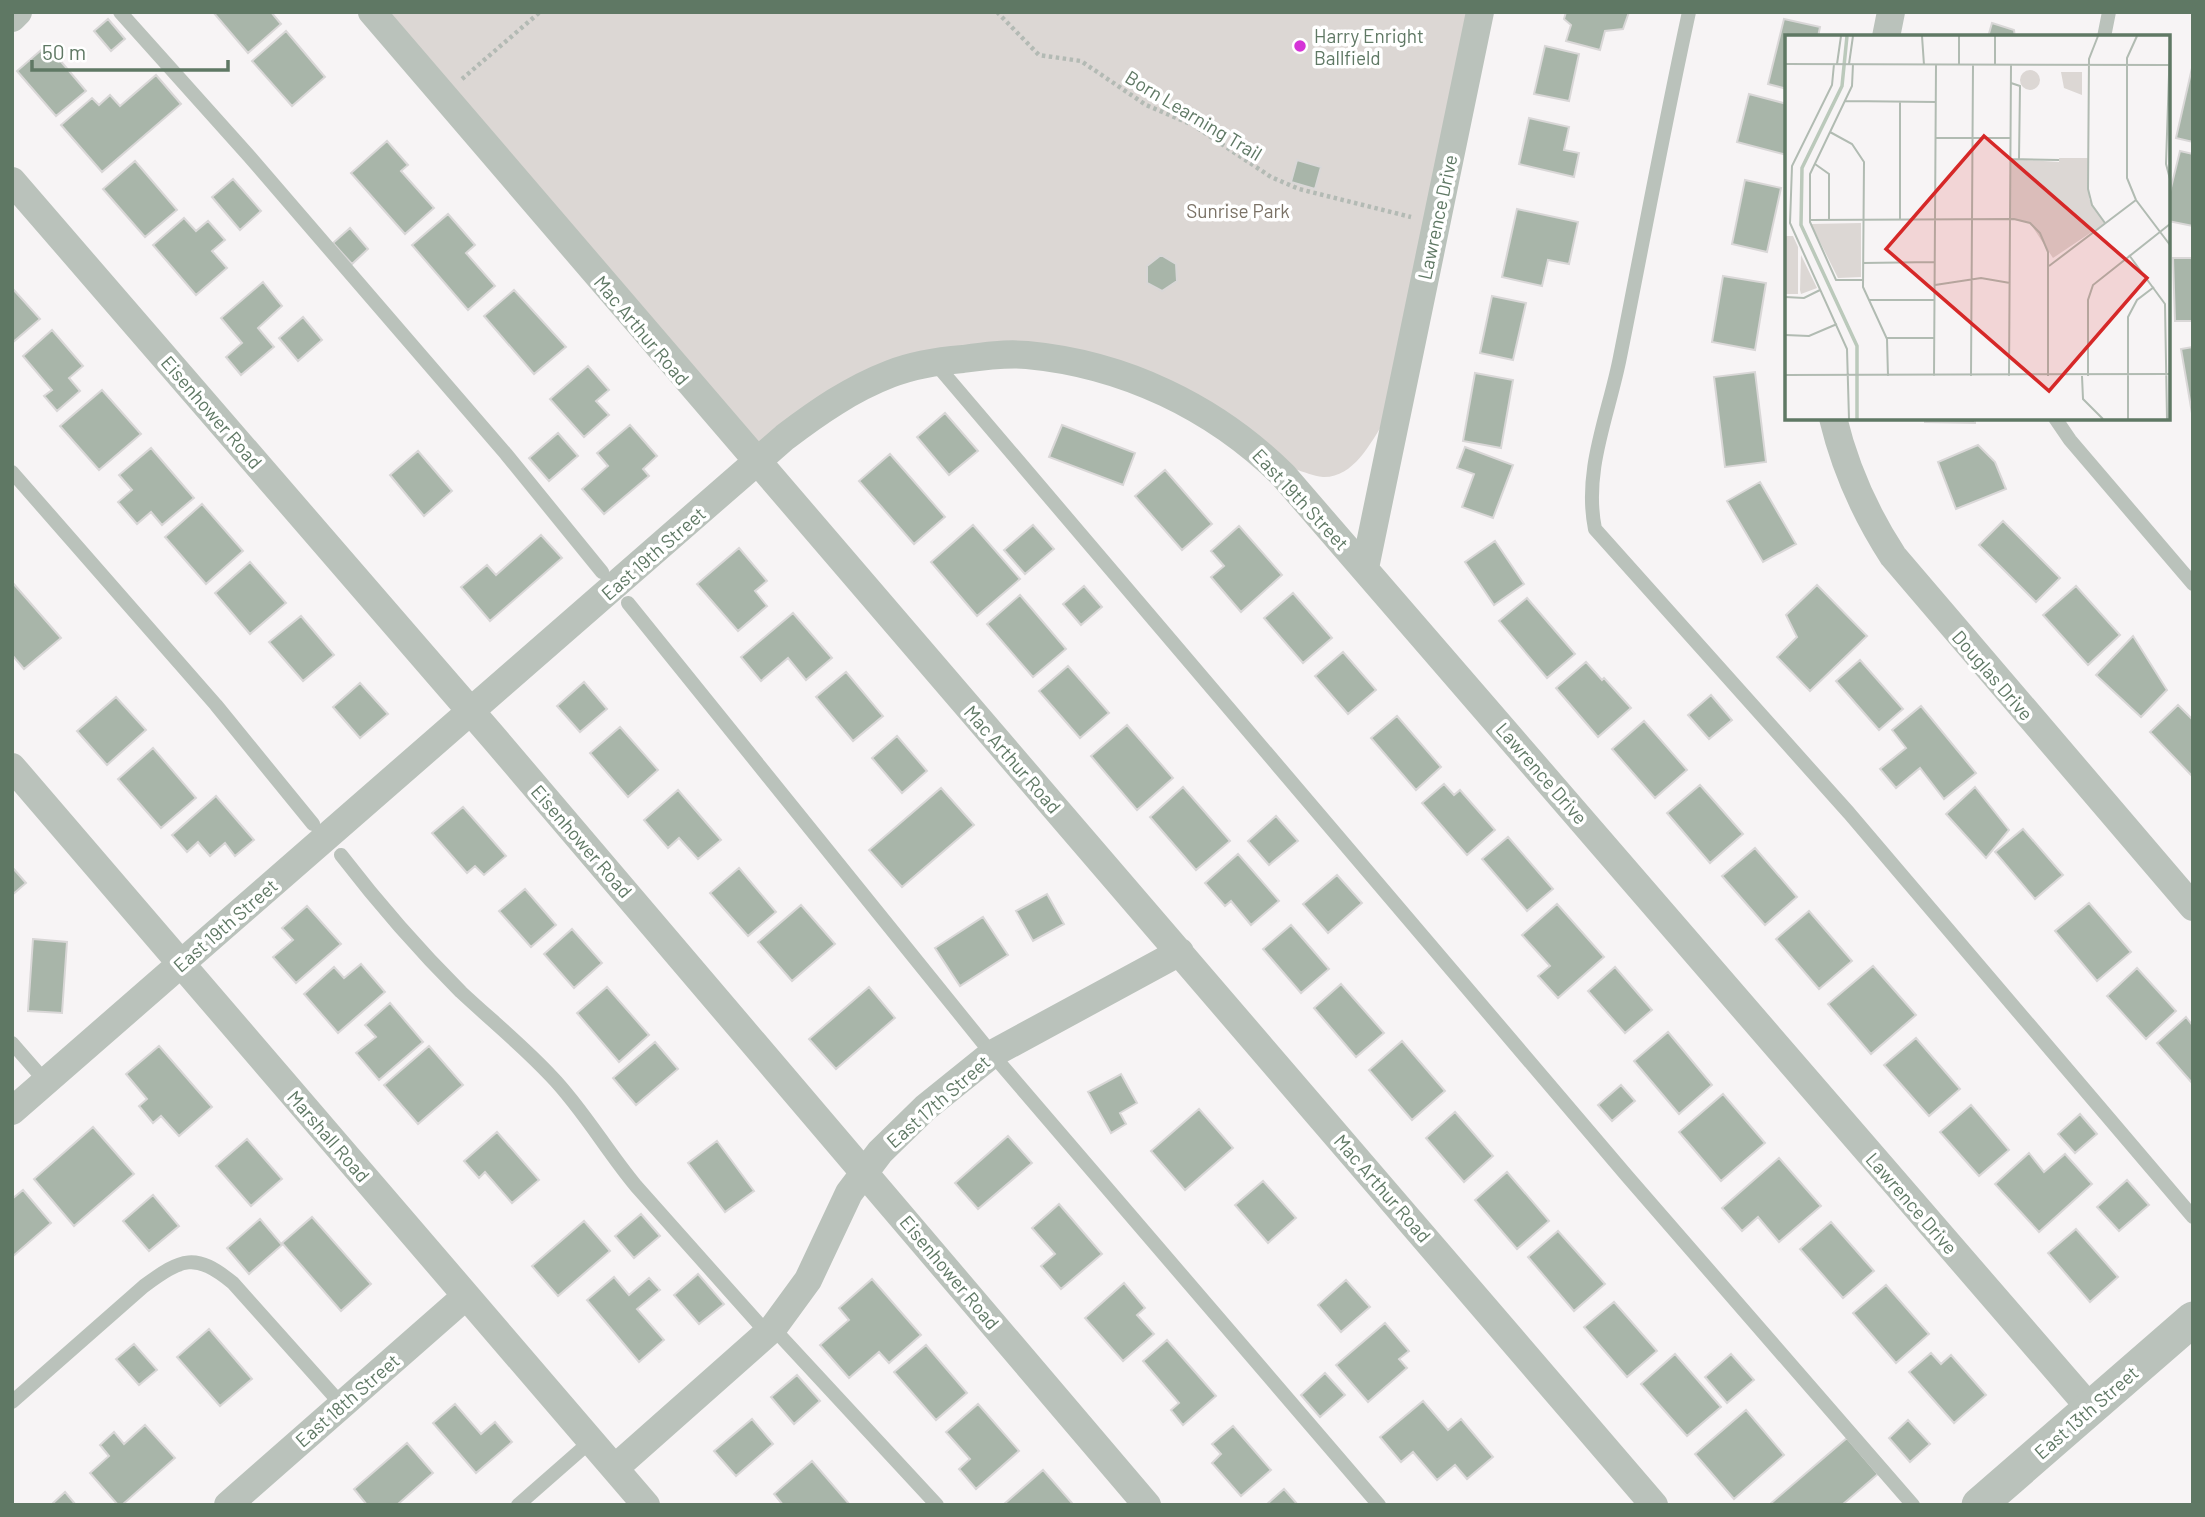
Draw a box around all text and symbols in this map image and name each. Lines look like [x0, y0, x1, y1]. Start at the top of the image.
place label: Harry Enright Ballfield [1314, 24, 1424, 69]
scale bar [32, 28, 228, 72]
inset map [1785, 35, 2170, 420]
marker: Harry Enright Ballfield [1292, 38, 1308, 54]
text: 50 m [42, 39, 86, 64]
street label: Born Learning Trail [1121, 65, 1267, 165]
street label: Lawrence Drive [1413, 152, 1461, 282]
park label: Sunrise Park [1186, 199, 1290, 222]
street label: Mac Arthur Road [590, 271, 694, 389]
street label: Eisenhower Road [157, 351, 267, 473]
street label: East 19th Street [1248, 443, 1354, 555]
street label: East 19th Street [596, 502, 710, 604]
street label: Douglas Drive [1948, 625, 2038, 725]
street label: Mac Arthur Road [960, 700, 1066, 818]
street label: Lawrence Drive [1492, 717, 1592, 829]
street label: Eisenhower Road [527, 780, 637, 902]
street label: East 19th Street [168, 874, 282, 976]
street label: East 17th Street [882, 1050, 994, 1152]
street label: Marshall Road [283, 1086, 375, 1186]
street label: Mac Arthur Road [1330, 1129, 1436, 1247]
street label: Lawrence Drive [1862, 1147, 1962, 1259]
street label: Eisenhower Road [896, 1210, 1004, 1334]
street label: East 18th Street [290, 1349, 404, 1451]
street label: East 13th Street [2029, 1361, 2143, 1463]

